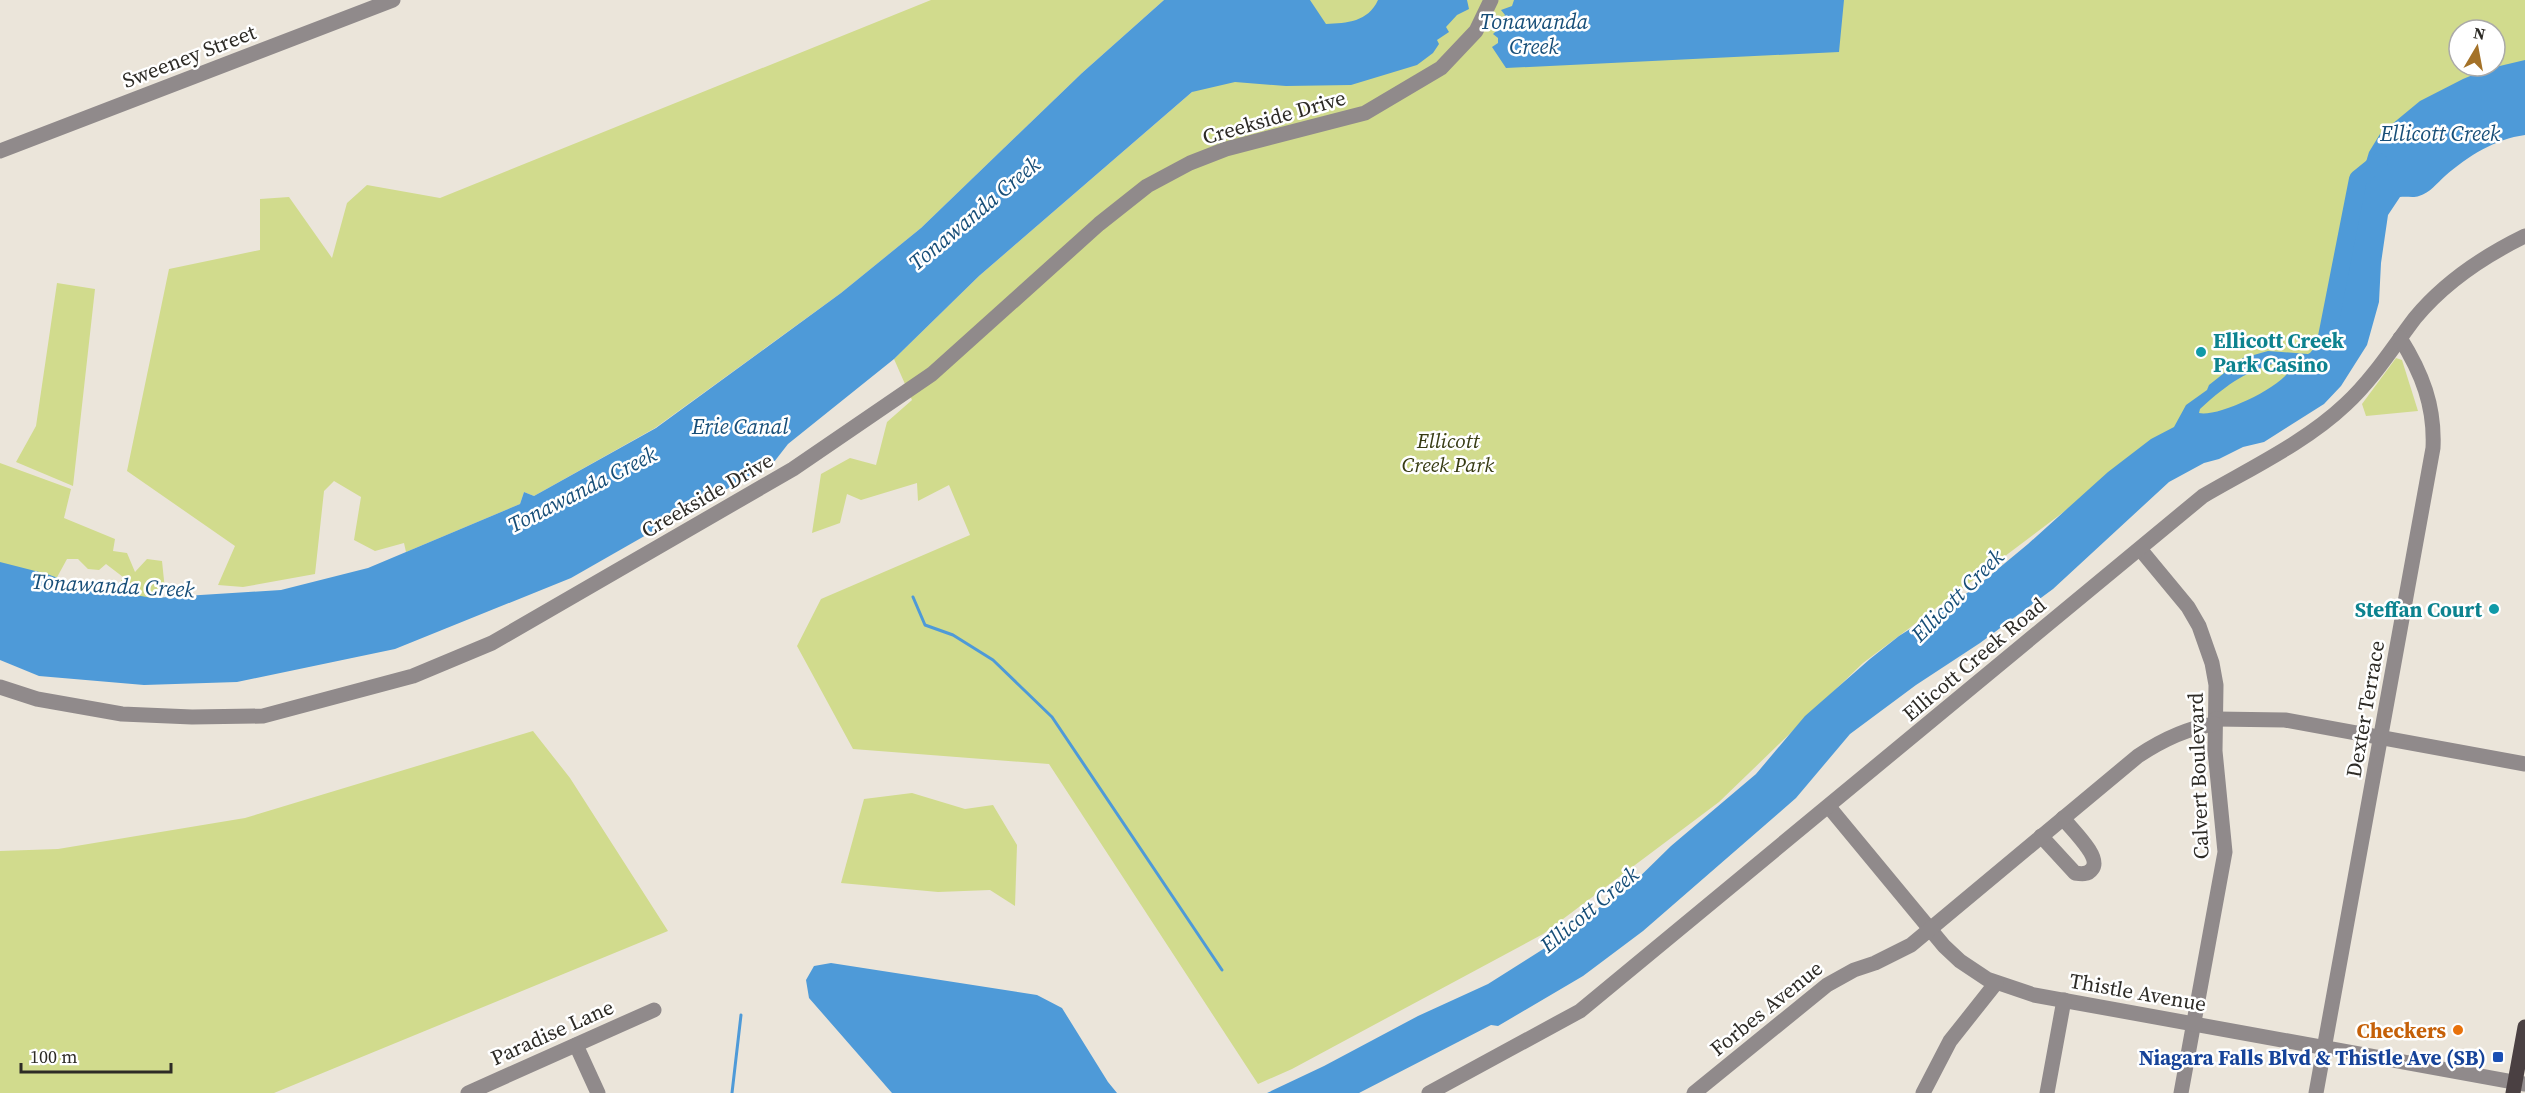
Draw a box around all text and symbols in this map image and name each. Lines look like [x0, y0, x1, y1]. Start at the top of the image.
water label: Tonawanda Creek [1480, 6, 1589, 61]
street label: Sweeney Street [118, 17, 260, 95]
north arrow [2447, 18, 2507, 78]
text: N [2472, 21, 2488, 45]
street label: Creekside Drive [1199, 83, 1349, 151]
water label: Ellicott Creek [2379, 118, 2501, 148]
water label: Tonawanda Creek [902, 149, 1047, 277]
place label: Ellicott Creek Park Casino [2213, 326, 2345, 379]
marker: Ellicott Creek Park Casino [2194, 345, 2208, 359]
water label: Erie Canal [691, 411, 789, 441]
park label: Ellicott Creek Park [1402, 426, 1494, 479]
water label: Tonawanda Creek [503, 438, 662, 539]
street label: Creekside Drive [636, 445, 778, 545]
water label: Ellicott Creek [1903, 541, 2011, 649]
water label: Tonawanda Creek [31, 566, 196, 604]
street label: Ellicott Creek Road [1896, 590, 2052, 728]
place label: Steffan Court [2355, 595, 2482, 624]
marker: Steffan Court [2487, 602, 2501, 616]
street label: Dexter Terrace [2339, 638, 2391, 780]
street label: Calvert Boulevard [2181, 692, 2215, 860]
water label: Ellicott Creek [1533, 859, 1645, 960]
street label: Forbes Avenue [1704, 954, 1828, 1062]
street label: Thistle Avenue [2067, 966, 2209, 1018]
street label: Paradise Lane [486, 992, 618, 1072]
place label: Checkers [2357, 1016, 2446, 1045]
marker: Checkers [2451, 1023, 2465, 1037]
scale bar [21, 1036, 171, 1074]
place label: Niagara Falls Blvd & Thistle Ave (SB) [2139, 1043, 2486, 1072]
text: 100 m [30, 1044, 77, 1069]
marker: Niagara Falls Blvd & Thistle Ave (SB) [2491, 1050, 2505, 1064]

